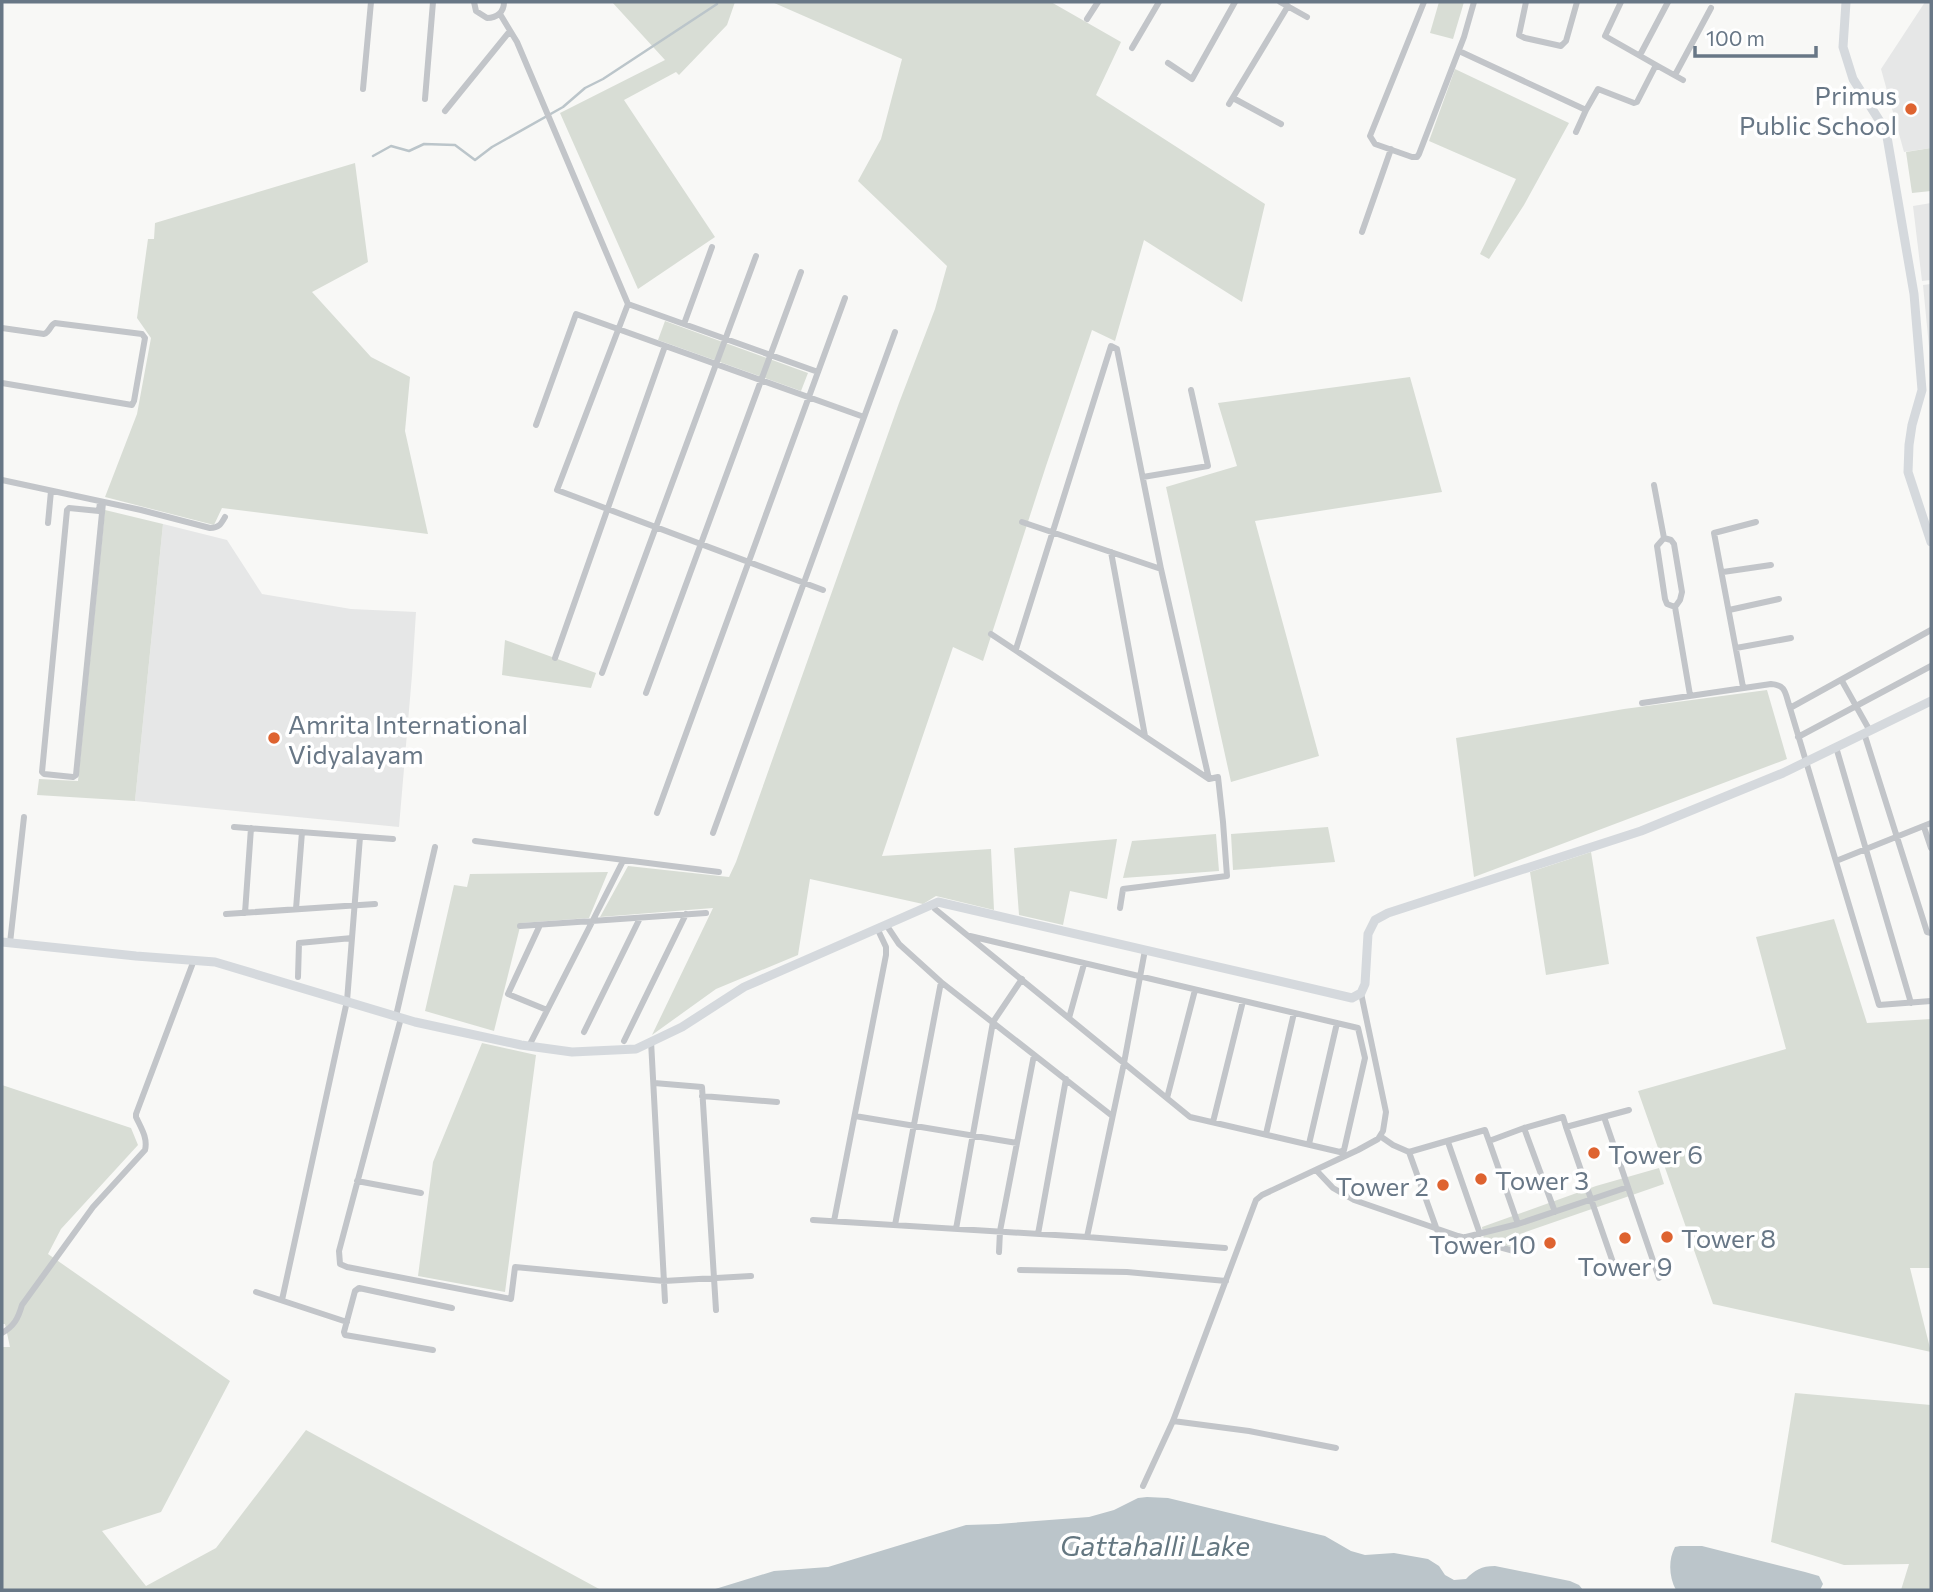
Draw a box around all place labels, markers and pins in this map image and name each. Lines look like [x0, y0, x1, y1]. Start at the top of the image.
place label: Primus Public School [1739, 79, 1897, 140]
marker: Primus Public School [1903, 101, 1919, 117]
place label: Amrita International Vidyalayam [288, 708, 528, 769]
marker: Amrita International Vidyalayam [266, 730, 282, 746]
place label: Tower 6 [1608, 1138, 1703, 1169]
marker: Tower 6 [1586, 1145, 1602, 1161]
place label: Tower 3 [1495, 1164, 1589, 1195]
place label: Tower 2 [1335, 1170, 1429, 1201]
marker: Tower 3 [1473, 1171, 1489, 1187]
marker: Tower 2 [1435, 1177, 1451, 1193]
place label: Tower 8 [1681, 1222, 1776, 1253]
place label: Tower 10 [1429, 1228, 1536, 1259]
marker: Tower 8 [1659, 1229, 1675, 1245]
marker: Tower 9 [1617, 1230, 1633, 1246]
marker: Tower 10 [1542, 1235, 1558, 1251]
place label: Tower 9 [1578, 1250, 1672, 1281]

